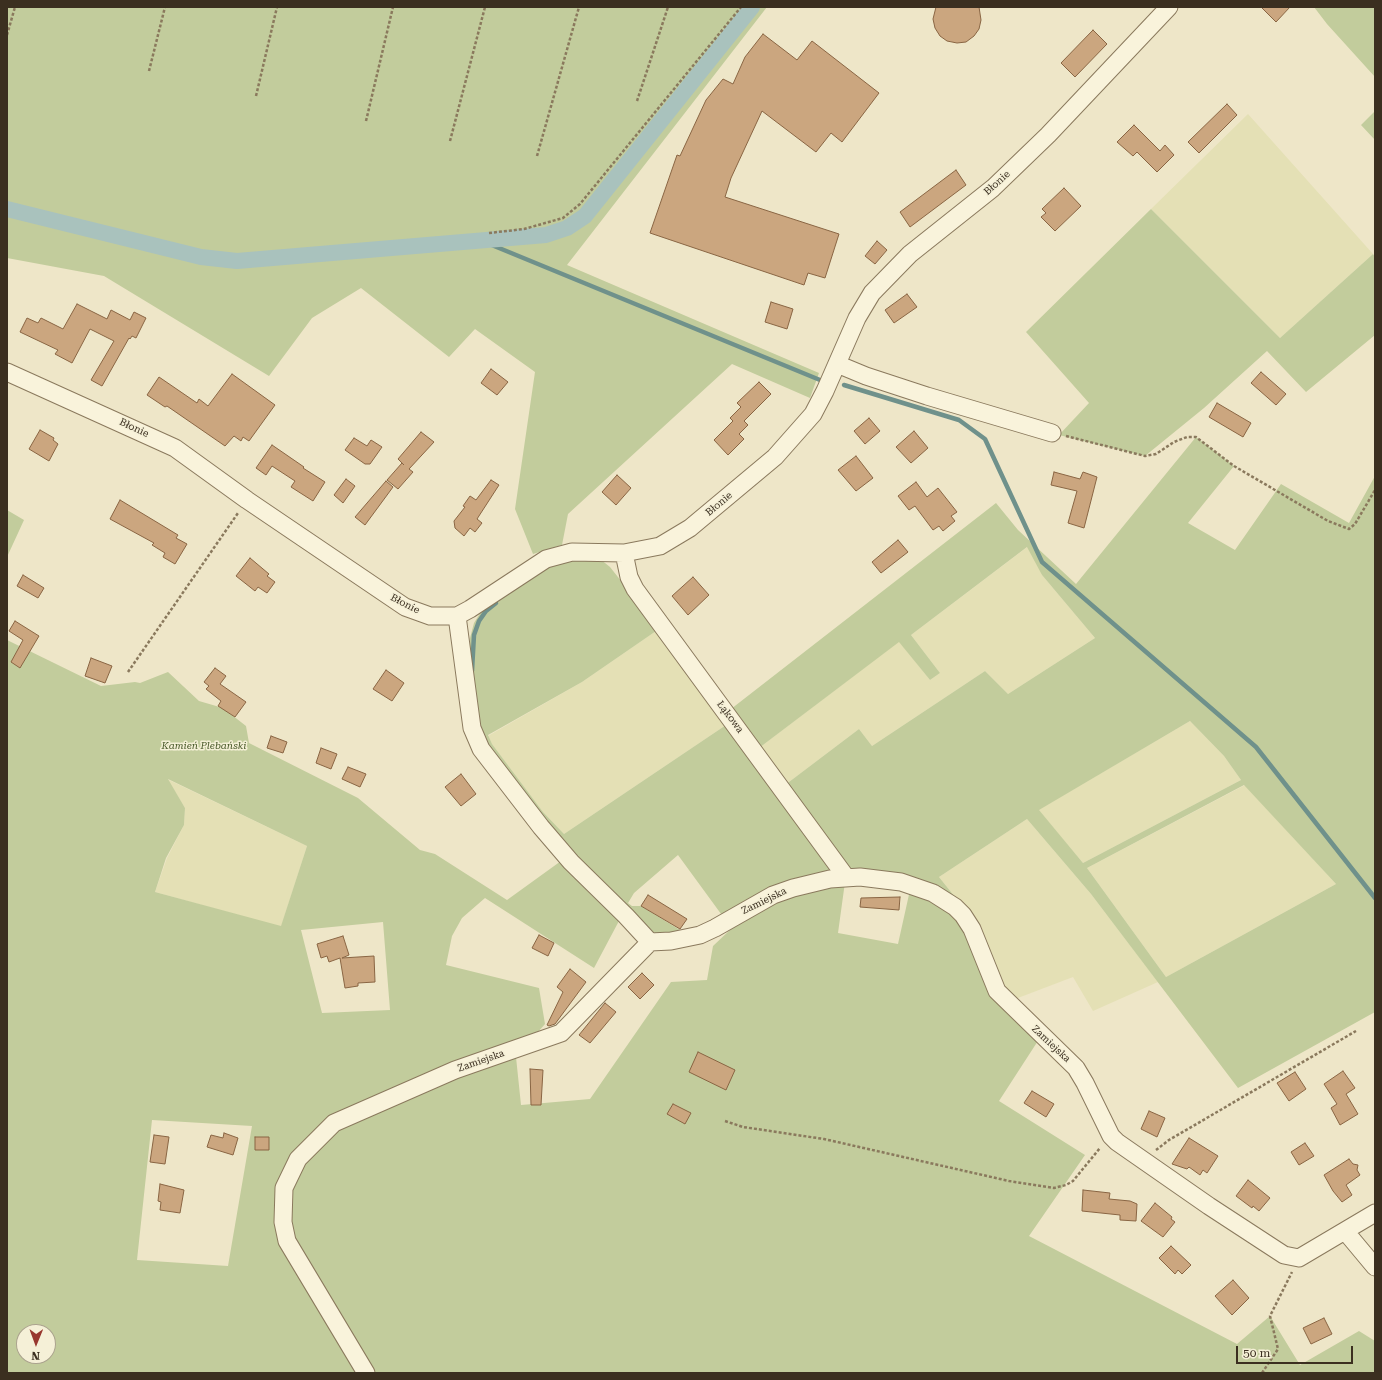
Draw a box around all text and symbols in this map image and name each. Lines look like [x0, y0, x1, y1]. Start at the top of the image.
street label: Błonie [981, 168, 1013, 198]
street label: Błonie [117, 416, 151, 440]
street label: Błonie [703, 489, 735, 519]
street label: Błonie [388, 592, 422, 616]
street label: Łąkowa [714, 699, 746, 735]
park label: Kamień Plebański [162, 740, 246, 752]
street label: Zamiejska [739, 885, 789, 917]
street label: Zamiejska [1029, 1023, 1073, 1065]
street label: Zamiejska [456, 1047, 506, 1075]
north arrow [16, 1324, 56, 1364]
scale bar [1238, 1338, 1355, 1364]
text: 50 m [1243, 1346, 1270, 1360]
text: N [31, 1349, 40, 1362]

